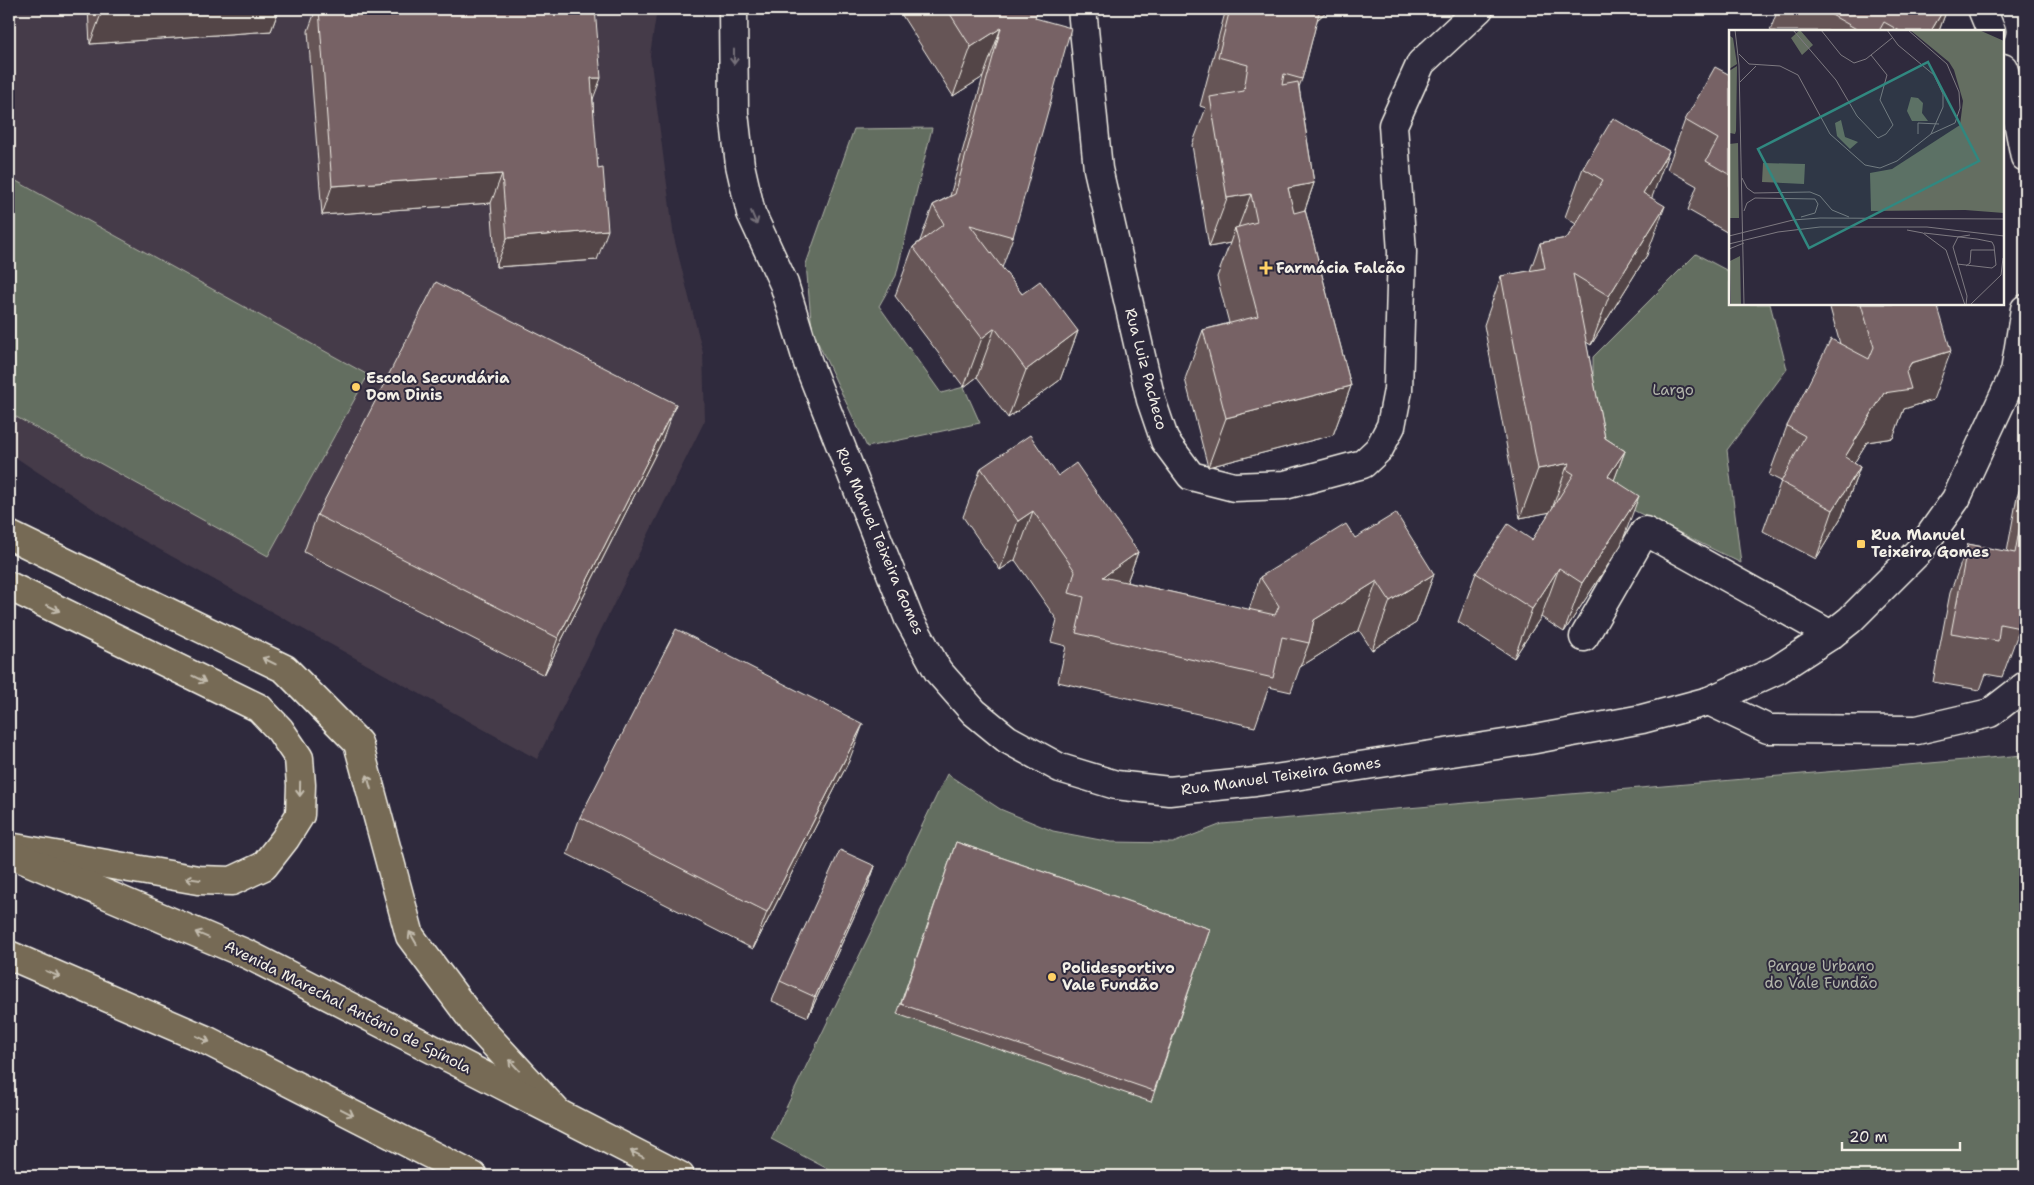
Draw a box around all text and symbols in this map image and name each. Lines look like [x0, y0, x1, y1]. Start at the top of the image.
inset map [1729, 30, 2004, 305]
one-way arrow [729, 49, 739, 65]
one-way arrow [749, 210, 759, 225]
place label: Farmácia Falcão [1276, 258, 1406, 278]
marker: Farmácia Falcão [1260, 262, 1272, 274]
street label: Rua Luiz Pacheco [1120, 306, 1172, 432]
place label: Escola Secundária Dom Dinis [366, 368, 510, 405]
park label: Largo [1652, 380, 1694, 400]
marker: Escola Secundária Dom Dinis [350, 381, 362, 393]
street label: Rua Manuel Teixeira Gomes [831, 444, 929, 638]
place label: Rua Manuel Teixeira Gomes [1871, 525, 1989, 562]
marker: Rua Manuel Teixeira Gomes [1855, 538, 1867, 550]
one-way arrow [45, 603, 60, 613]
one-way arrow [262, 656, 277, 665]
one-way arrow [191, 674, 206, 684]
street label: Rua Manuel Teixeira Gomes [1180, 752, 1382, 800]
one-way arrow [363, 775, 373, 791]
one-way arrow [295, 781, 305, 797]
one-way arrow [185, 874, 201, 884]
one-way arrow [195, 930, 210, 940]
one-way arrow [408, 932, 418, 946]
street label: Avenida Marechal António de Spínola [221, 936, 476, 1079]
park label: Parque Urbano do Vale Fundão [1765, 956, 1878, 993]
place label: Polidesportivo Vale Fundão [1062, 958, 1175, 995]
one-way arrow [46, 970, 61, 979]
marker: Polidesportivo Vale Fundão [1046, 971, 1058, 983]
one-way arrow [195, 1034, 210, 1044]
one-way arrow [508, 1059, 520, 1072]
one-way arrow [340, 1107, 355, 1117]
scale bar [1842, 1120, 1959, 1152]
text: 20 m [1849, 1127, 1888, 1147]
one-way arrow [629, 1149, 644, 1159]

